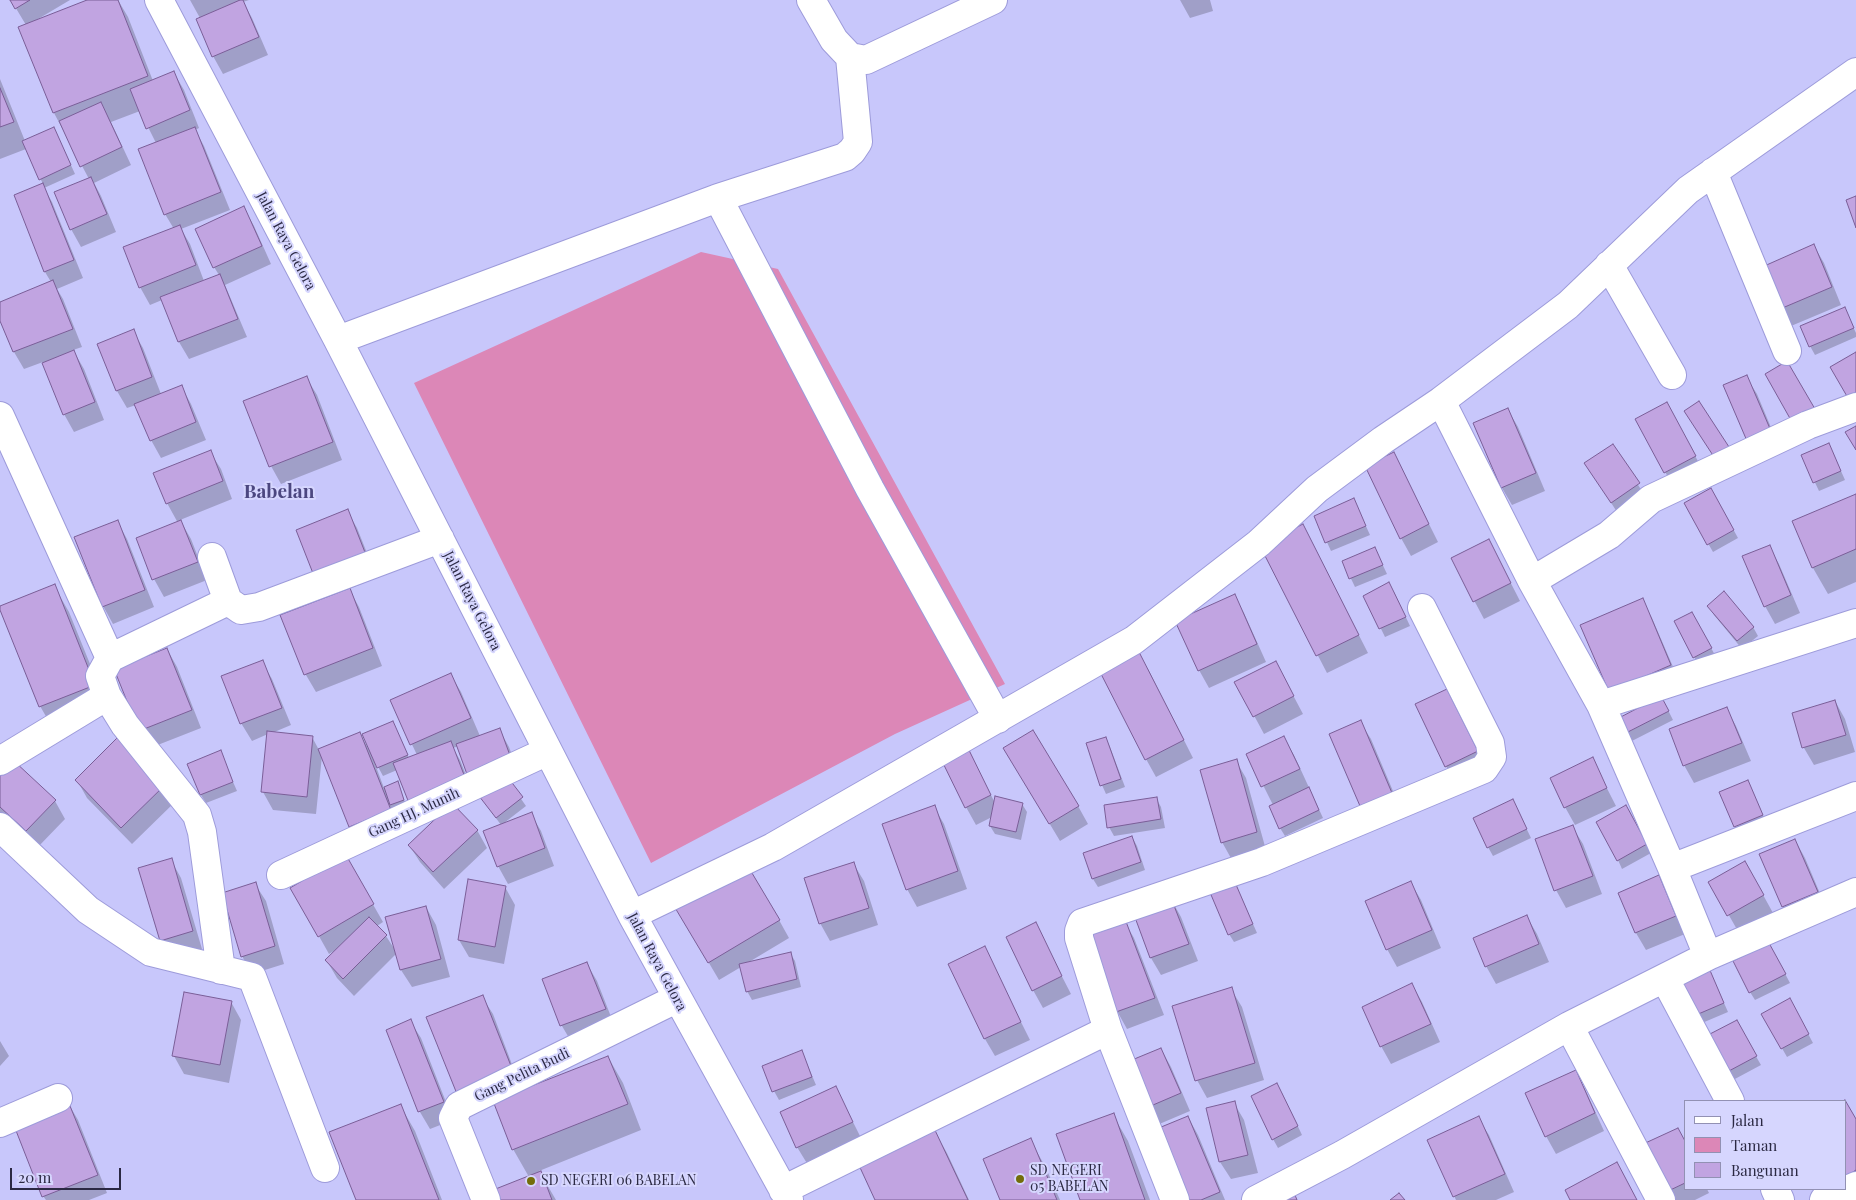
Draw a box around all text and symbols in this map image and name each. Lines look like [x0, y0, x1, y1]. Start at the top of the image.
street label: Jalan Raya Gelora [253, 189, 319, 293]
district label: Babelan [244, 481, 314, 503]
street label: Jalan Raya Gelora [440, 549, 504, 653]
street label: Gang HJ. Munih [366, 785, 462, 841]
street label: Jalan Raya Gelora [624, 910, 690, 1014]
street label: Gang Pelita Budi [472, 1045, 572, 1105]
legend [1684, 1100, 1846, 1190]
text: Jalan [1731, 1110, 1764, 1130]
text: Taman [1731, 1135, 1777, 1155]
scale bar [12, 1158, 124, 1190]
text: Bangunan [1731, 1160, 1799, 1180]
place label: SD NEGERI 05 BABELAN [1030, 1163, 1109, 1196]
text: 20 m [18, 1167, 51, 1187]
place label: SD NEGERI 06 BABELAN [541, 1173, 696, 1189]
marker: SD NEGERI 05 BABELAN [1014, 1173, 1026, 1185]
marker: SD NEGERI 06 BABELAN [525, 1175, 537, 1187]

